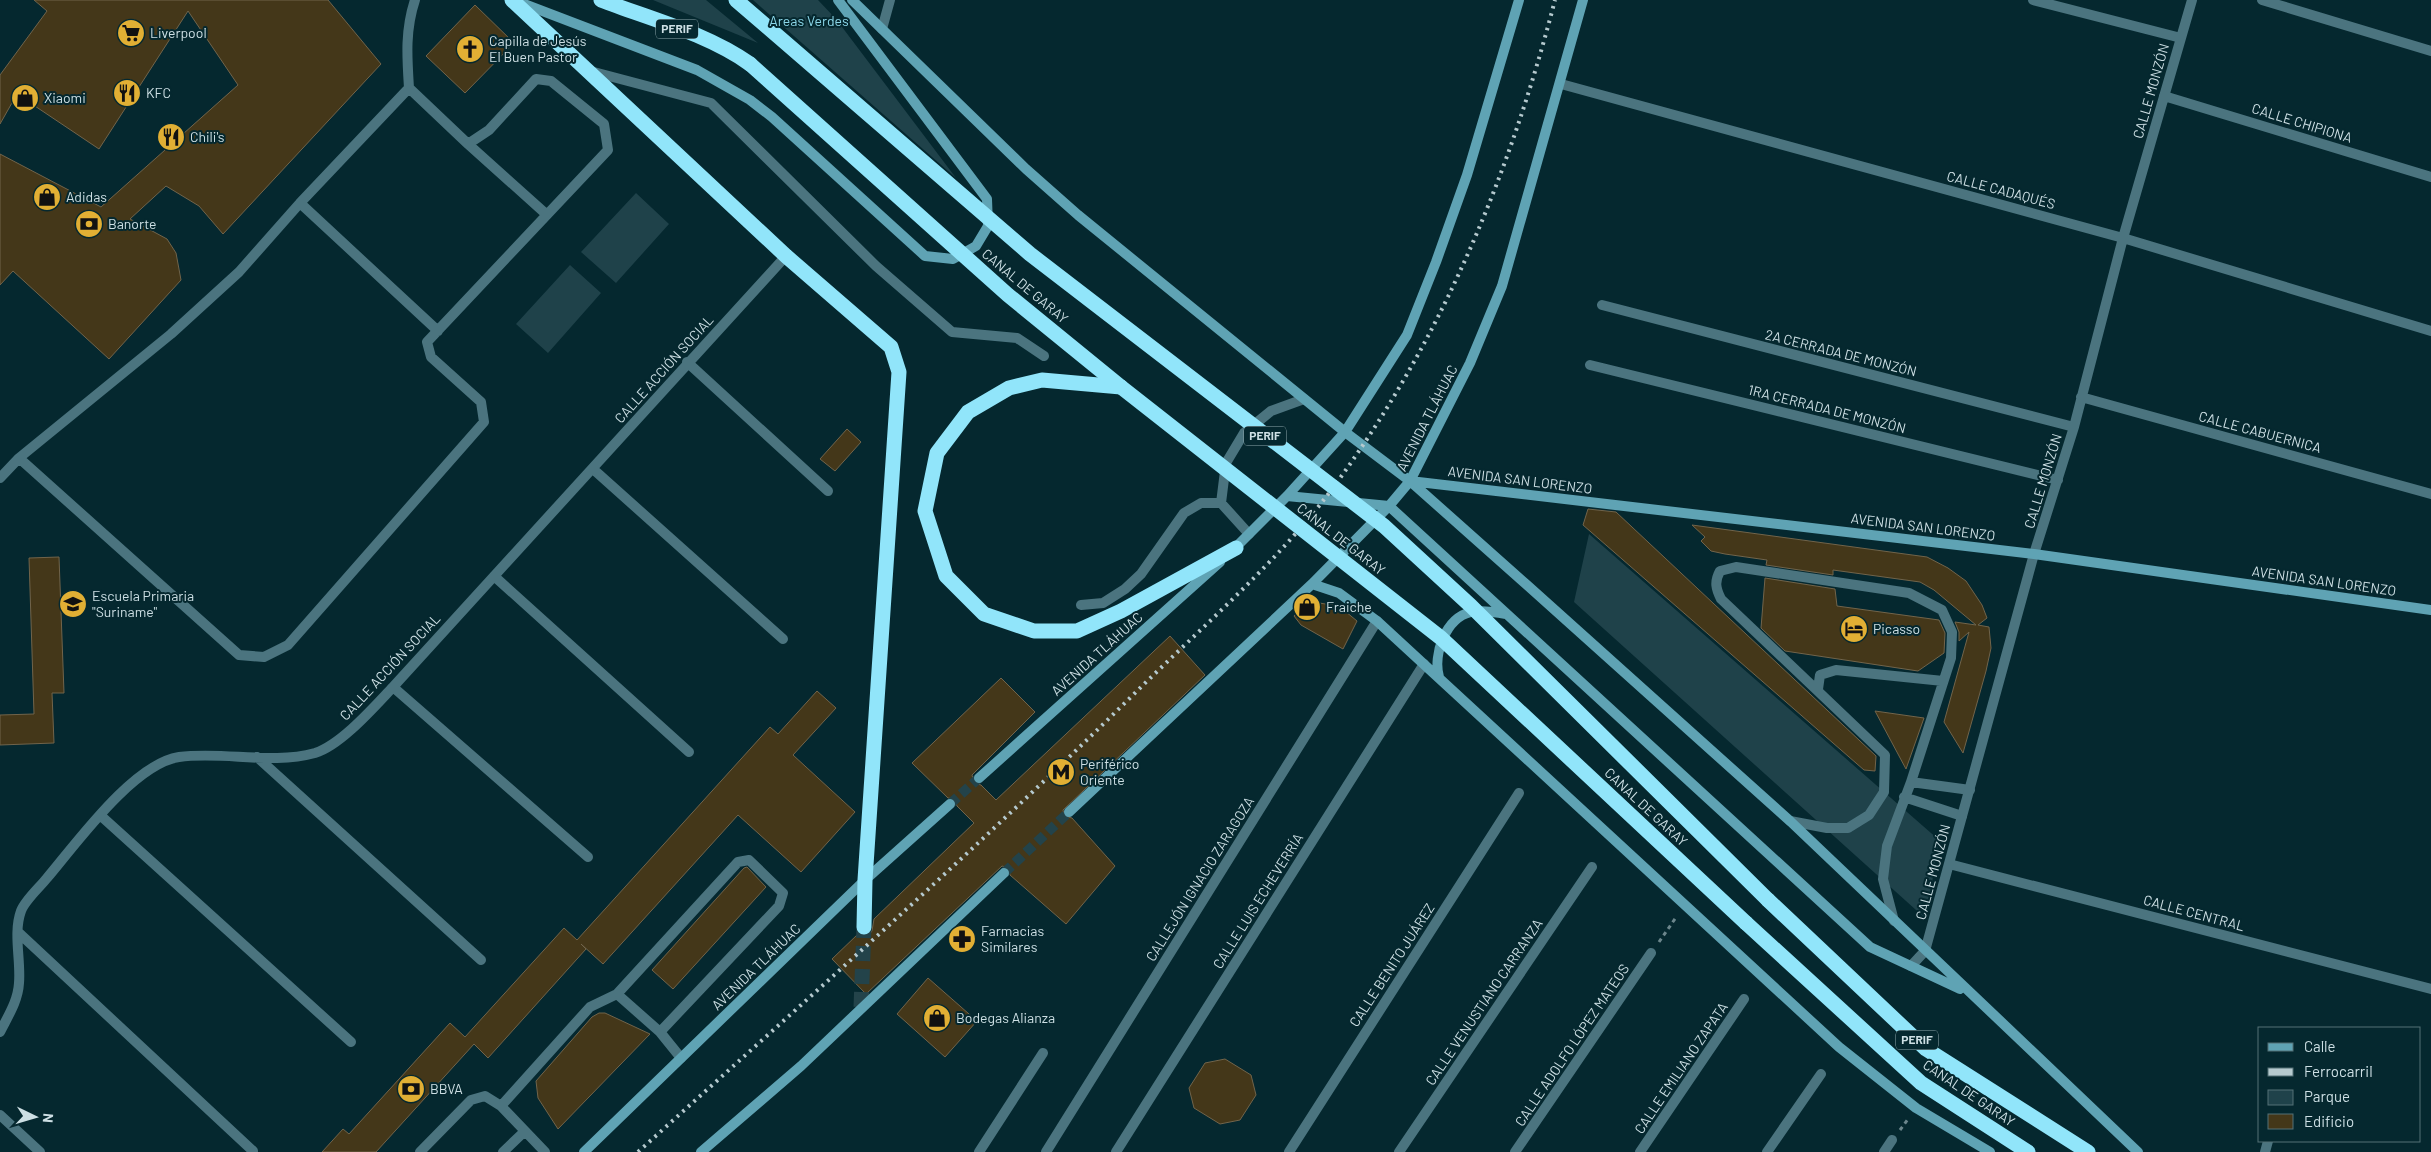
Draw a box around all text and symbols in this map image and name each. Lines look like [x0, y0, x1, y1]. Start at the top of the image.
park label: Areas Verdes [769, 12, 849, 29]
supermarket icon: Liverpool [116, 18, 146, 48]
road number: PERIF [656, 20, 698, 38]
place label: Liverpool [150, 24, 207, 41]
place label: Capilla de Jesús El Buen Pastor [489, 32, 587, 65]
church icon: Capilla de Jesús El Buen Pastor [455, 34, 485, 64]
street label: CALLE MONZÓN [2129, 41, 2172, 140]
restaurant icon: KFC [112, 78, 142, 108]
shop icon: Xiaomi [10, 83, 40, 113]
place label: KFC [146, 84, 171, 101]
place label: Xiaomi [44, 89, 86, 106]
street label: CALLE CHIPIONA [2250, 99, 2355, 146]
restaurant icon: Chili's [156, 122, 186, 152]
place label: Chili's [190, 128, 225, 145]
street label: CALLE CADAQUÉS [1945, 167, 2057, 212]
shop icon: Adidas [32, 182, 62, 212]
place label: Adidas [66, 188, 107, 205]
bank icon: Banorte [74, 209, 104, 239]
place label: Banorte [108, 215, 157, 232]
street label: CANAL DE GARAY [979, 245, 1072, 327]
street label: CALLE ACCIÓN SOCIAL [611, 311, 717, 426]
street label: 2A CERRADA DE MONZÓN [1764, 325, 1919, 380]
street label: AVENIDA TLÁHUAC [1392, 362, 1461, 474]
street label: 1RA CERRADA DE MONZÓN [1746, 381, 1908, 436]
street label: CALLE CABUERNICA [2197, 407, 2324, 456]
road number: PERIF [1244, 426, 1286, 446]
street label: CALLE MONZÓN [2020, 431, 2065, 530]
street label: AVENIDA SAN LORENZO [1447, 462, 1593, 497]
street label: CANAL DE GARAY [1294, 499, 1389, 578]
street label: AVENIDA SAN LORENZO [1850, 509, 1996, 544]
street label: AVENIDA SAN LORENZO [2251, 562, 2397, 599]
place label: Escuela Primaria "Suriname" [92, 587, 194, 620]
school or university icon: Escuela Primaria "Suriname" [58, 589, 88, 619]
shop icon: Fraiche [1292, 592, 1322, 622]
place label: Fraiche [1326, 598, 1372, 615]
street label: AVENIDA TLÁHUAC [1047, 608, 1146, 699]
street label: CALLE ACCIÓN SOCIAL [336, 610, 443, 723]
hotel icon: Picasso [1839, 614, 1869, 644]
place label: Picasso [1873, 620, 1920, 637]
place label: Periférico Oriente [1080, 755, 1140, 788]
metro station icon: Periférico Oriente [1046, 757, 1076, 787]
street label: CANAL DE GARAY [1601, 764, 1691, 849]
street label: CALLEJÓN IGNACIO ZARAGOZA [1142, 793, 1258, 964]
street label: CALLE MONZÓN [1912, 822, 1953, 921]
street label: CALLE LUIS ECHEVERRÍA [1209, 830, 1306, 972]
street label: CALLE CENTRAL [2142, 891, 2247, 934]
street label: CALLE BENITO JUÁREZ [1345, 900, 1438, 1030]
street label: CALLE VENUSTIANO CARRANZA [1421, 915, 1546, 1088]
street label: AVENIDA TLÁHUAC [708, 920, 804, 1013]
place label: Farmacias Similares [981, 922, 1044, 955]
pharmacy icon: Farmacias Similares [947, 924, 977, 954]
street label: CALLE ADOLFO LÓPEZ MATEOS [1511, 960, 1632, 1129]
street label: CALLE EMILIANO ZAPATA [1630, 998, 1731, 1137]
shop icon: Bodegas Alianza [922, 1003, 952, 1033]
place label: Bodegas Alianza [956, 1009, 1055, 1026]
legend [2258, 1027, 2421, 1142]
road number: PERIF [1896, 1030, 1938, 1050]
text: Calle [2304, 1037, 2336, 1055]
street label: CANAL DE GARAY [1920, 1056, 2019, 1130]
text: Ferrocarril [2304, 1062, 2373, 1080]
bank icon: BBVA [396, 1074, 426, 1104]
place label: BBVA [430, 1080, 463, 1097]
text: Parque [2304, 1087, 2350, 1105]
north arrow [10, 1092, 60, 1142]
text: Edificio [2304, 1112, 2354, 1130]
text: N [40, 1113, 57, 1124]

